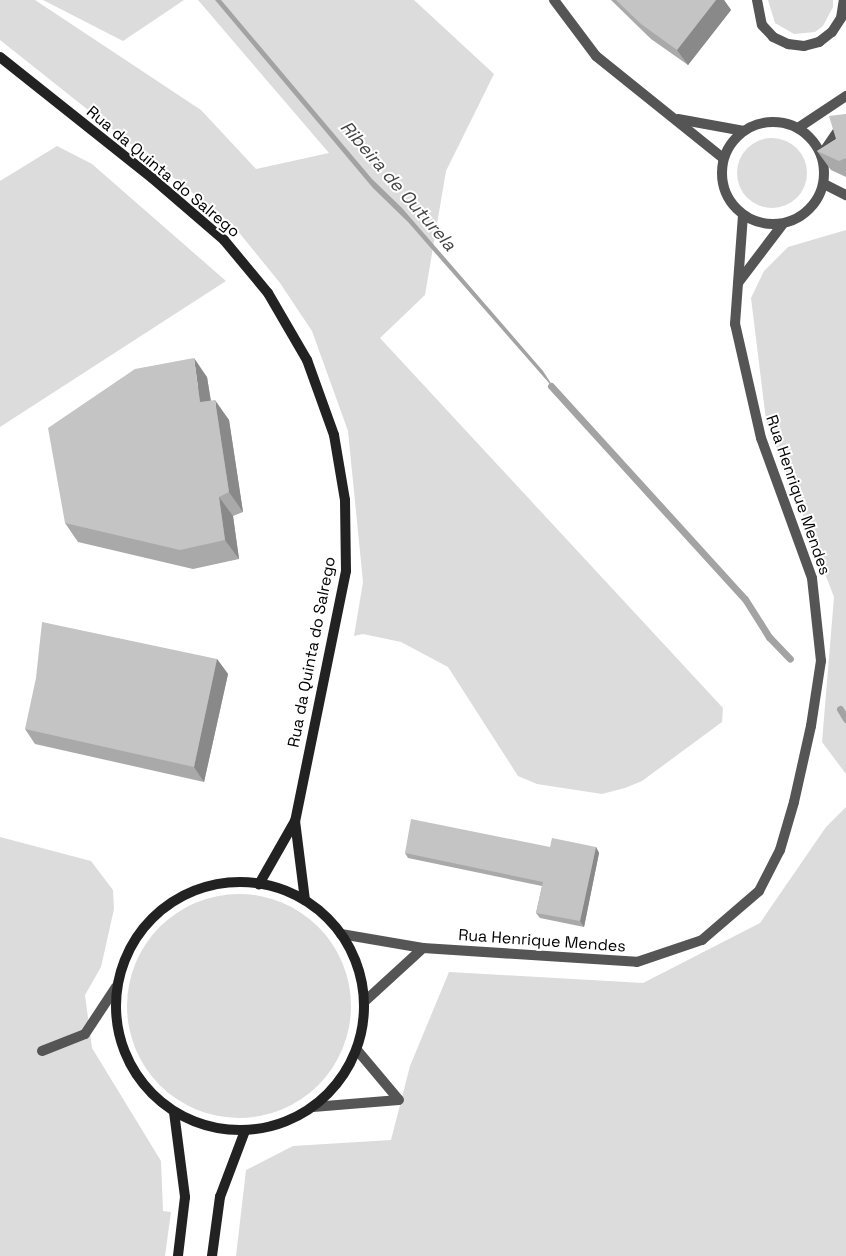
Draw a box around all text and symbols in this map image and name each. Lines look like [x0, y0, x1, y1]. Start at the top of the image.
street label: Rua da Quinta do Salrego [83, 102, 243, 242]
water label: Ribeira de Outurela [336, 117, 460, 255]
street label: Rua Henrique Mendes [762, 412, 834, 578]
street label: Rua da Quinta do Salrego [284, 555, 340, 749]
street label: Rua Henrique Mendes [458, 926, 626, 956]

